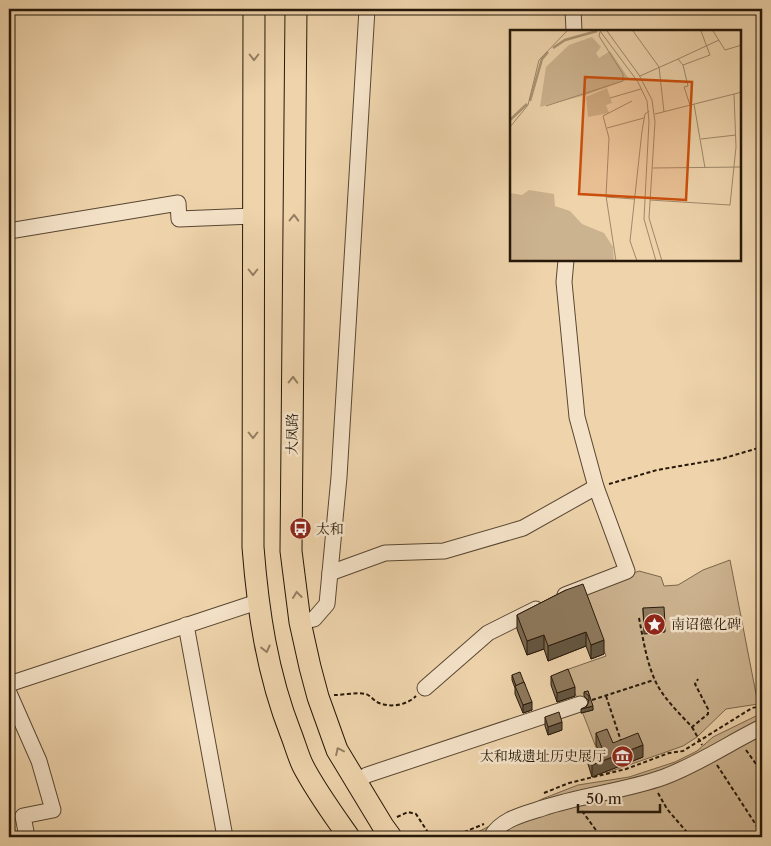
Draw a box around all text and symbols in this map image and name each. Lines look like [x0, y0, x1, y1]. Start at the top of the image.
inset map [510, 30, 741, 261]
one-way arrow [249, 54, 259, 62]
one-way arrow [289, 213, 299, 221]
one-way arrow [248, 269, 258, 277]
one-way arrow [288, 376, 298, 384]
street label: 大凤路 [283, 413, 301, 455]
one-way arrow [248, 432, 258, 439]
bus stop icon: 太和 [288, 517, 312, 541]
place label: 太和 [316, 520, 344, 538]
one-way arrow [292, 591, 302, 599]
place icon: 南诏德化碑 [643, 612, 667, 636]
place label: 南诏德化碑 [671, 615, 741, 633]
one-way arrow [260, 644, 271, 653]
museum icon: 太和城遗址历史展厅 [610, 744, 634, 768]
one-way arrow [334, 747, 345, 756]
place label: 太和城遗址历史展厅 [480, 747, 606, 765]
scale bar [578, 781, 661, 813]
text: 50 m [586, 789, 622, 808]

